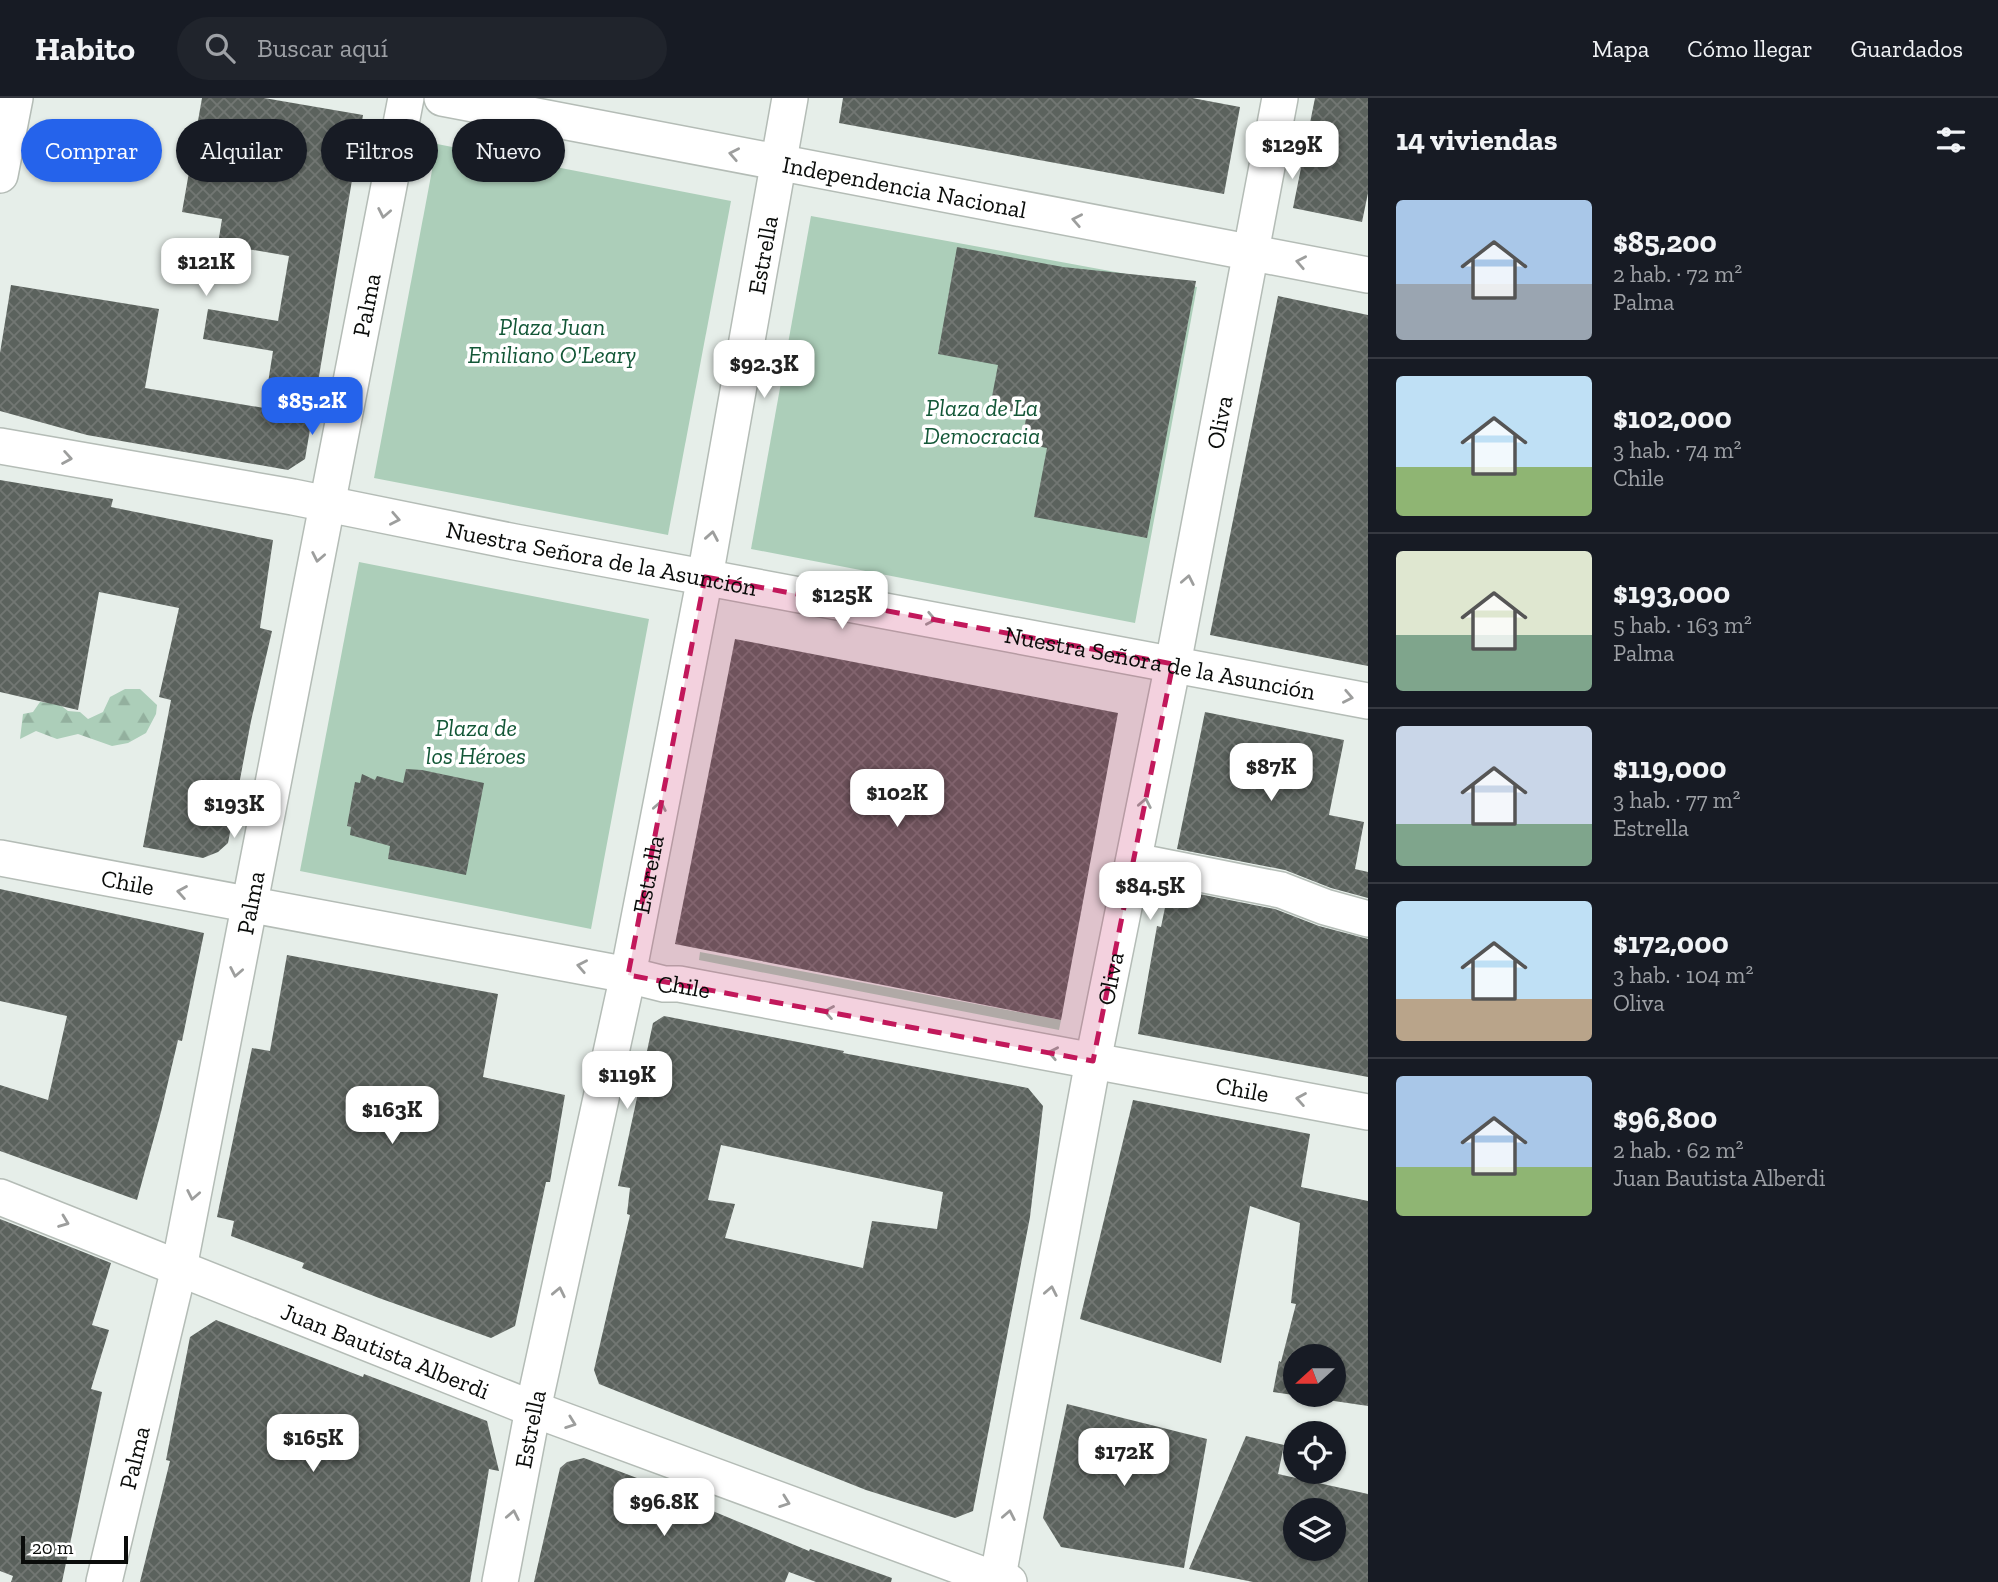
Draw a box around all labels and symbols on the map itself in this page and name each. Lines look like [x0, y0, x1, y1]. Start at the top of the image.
pin: $129K [1243, 122, 1341, 181]
one-way arrow [728, 147, 740, 162]
street label: Independencia Nacional [780, 149, 1029, 224]
one-way arrow [377, 207, 392, 219]
street label: Estrella [741, 213, 783, 296]
one-way arrow [1072, 213, 1084, 228]
pin: $121K [157, 238, 255, 298]
one-way arrow [1295, 256, 1307, 271]
street label: Palma [346, 270, 386, 339]
park label: Plaza Juan Emiliano O'Leary [468, 312, 636, 369]
pin: $92.3K [707, 341, 821, 400]
pin: $85.2K [255, 378, 369, 437]
street label: Oliva [1199, 392, 1238, 451]
park label: Plaza de La Democracia [924, 393, 1040, 450]
one-way arrow [61, 450, 73, 465]
one-way arrow [389, 510, 401, 525]
street label: Nuestra Señora de la Asunción [444, 514, 760, 601]
one-way arrow [704, 530, 719, 542]
one-way arrow [311, 551, 326, 563]
pin: $125K [793, 572, 891, 631]
one-way arrow [1180, 574, 1195, 586]
one-way arrow [925, 611, 937, 626]
street label: Nuestra Señora de la Asunción [1002, 619, 1318, 705]
one-way arrow [1342, 689, 1354, 704]
park label: Plaza de los Héroes [426, 713, 526, 770]
pin: $87K [1230, 744, 1312, 803]
pin: $102K [848, 770, 946, 829]
pin: $193K [185, 780, 283, 840]
one-way arrow [1137, 797, 1152, 809]
one-way arrow [652, 800, 667, 812]
street label: Estrella [626, 832, 669, 916]
pin: $84.5K [1093, 862, 1207, 922]
street label: Chile [99, 863, 157, 901]
street label: Palma [230, 868, 270, 937]
one-way arrow [176, 885, 188, 900]
street label: Oliva [1090, 949, 1129, 1008]
one-way arrow [576, 959, 588, 974]
one-way arrow [229, 966, 244, 978]
street label: Chile [657, 969, 713, 1004]
one-way arrow [823, 1005, 835, 1020]
one-way arrow [1047, 1047, 1059, 1062]
pin: $119K [578, 1052, 676, 1111]
street label: Chile [1214, 1070, 1271, 1108]
pin: $163K [343, 1086, 441, 1146]
one-way arrow [1295, 1093, 1307, 1108]
one-way arrow [186, 1189, 201, 1201]
one-way arrow [57, 1213, 69, 1227]
one-way arrow [1043, 1285, 1058, 1297]
one-way arrow [550, 1286, 565, 1298]
street label: Juan Bautista Alberdi [277, 1296, 494, 1405]
north arrow [1283, 1344, 1346, 1407]
street label: Estrella [508, 1386, 551, 1470]
pin: $165K [264, 1414, 362, 1474]
one-way arrow [565, 1415, 577, 1429]
street label: Palma [112, 1423, 155, 1492]
pin: $172K [1075, 1428, 1173, 1488]
pin: $96.8K [607, 1478, 721, 1538]
one-way arrow [778, 1493, 790, 1507]
one-way arrow [505, 1509, 520, 1521]
one-way arrow [1001, 1509, 1016, 1521]
scale bar [21, 1533, 128, 1565]

